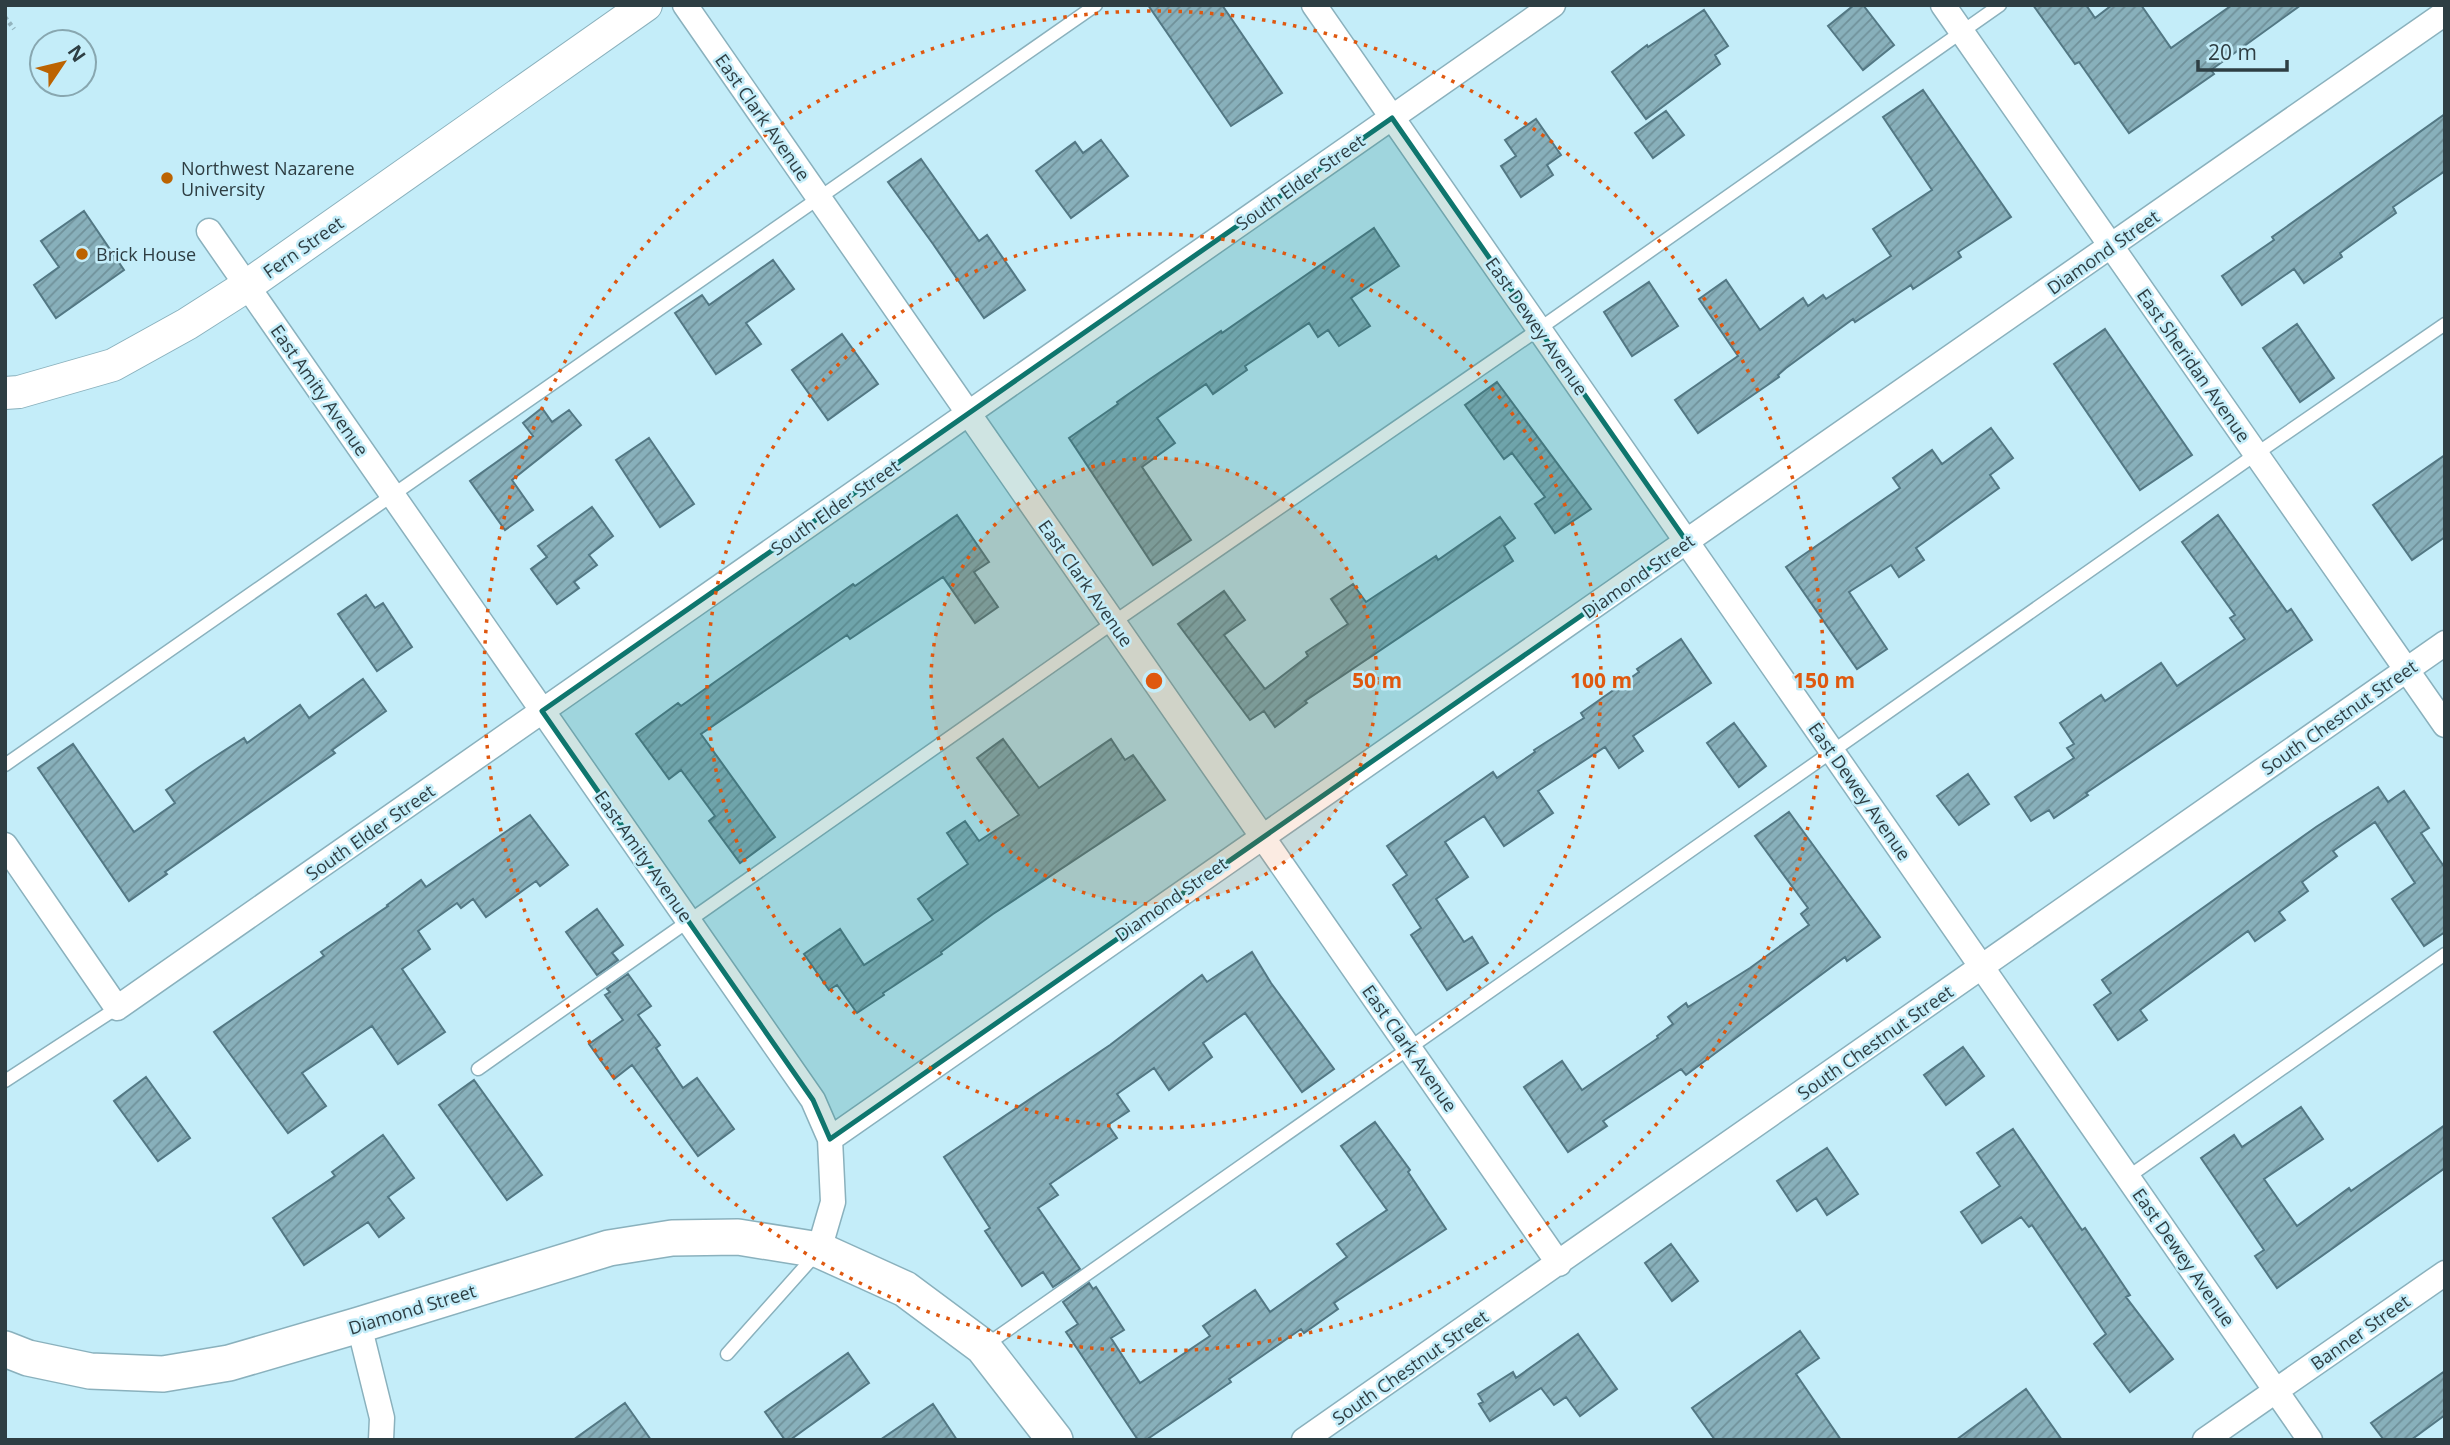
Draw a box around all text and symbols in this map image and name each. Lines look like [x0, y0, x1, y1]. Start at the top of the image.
north arrow [28, 28, 98, 98]
scale bar [2198, 28, 2287, 72]
text: 20 m [2208, 38, 2257, 66]
text: N [62, 39, 92, 67]
street label: East Clark Avenue [710, 49, 816, 185]
street label: South Elder Street [1231, 129, 1369, 235]
place label: Northwest Nazarene University [181, 156, 355, 201]
marker: Northwest Nazarene University [159, 170, 175, 186]
street label: Diamond Street [2042, 204, 2164, 300]
street label: Fern Street [258, 211, 348, 283]
place label: Brick House [96, 242, 196, 266]
marker: Brick House [74, 246, 90, 262]
street label: East Dewey Avenue [1480, 252, 1594, 400]
street label: East Sheridan Avenue [2132, 284, 2256, 446]
street label: East Amity Avenue [266, 320, 374, 460]
street label: South Elder Street [766, 454, 904, 560]
street label: East Clark Avenue [1033, 515, 1139, 651]
street label: Diamond Street [1577, 528, 1699, 624]
street label: South Chestnut Street [2256, 654, 2422, 780]
text: 50 m [1352, 666, 1402, 694]
text: 100 m [1570, 666, 1632, 694]
text: 150 m [1793, 666, 1855, 694]
centre of rings [1142, 669, 1166, 693]
street label: East Dewey Avenue [1803, 717, 1917, 865]
street label: South Elder Street [301, 779, 439, 885]
street label: East Amity Avenue [590, 786, 698, 926]
street label: Diamond Street [1110, 851, 1232, 947]
street label: South Chestnut Street [1792, 979, 1958, 1105]
street label: East Clark Avenue [1357, 980, 1463, 1116]
street label: East Dewey Avenue [2127, 1183, 2241, 1331]
street label: Diamond Street [345, 1278, 479, 1340]
street label: Banner Street [2306, 1289, 2414, 1375]
street label: South Chestnut Street [1327, 1304, 1493, 1430]

